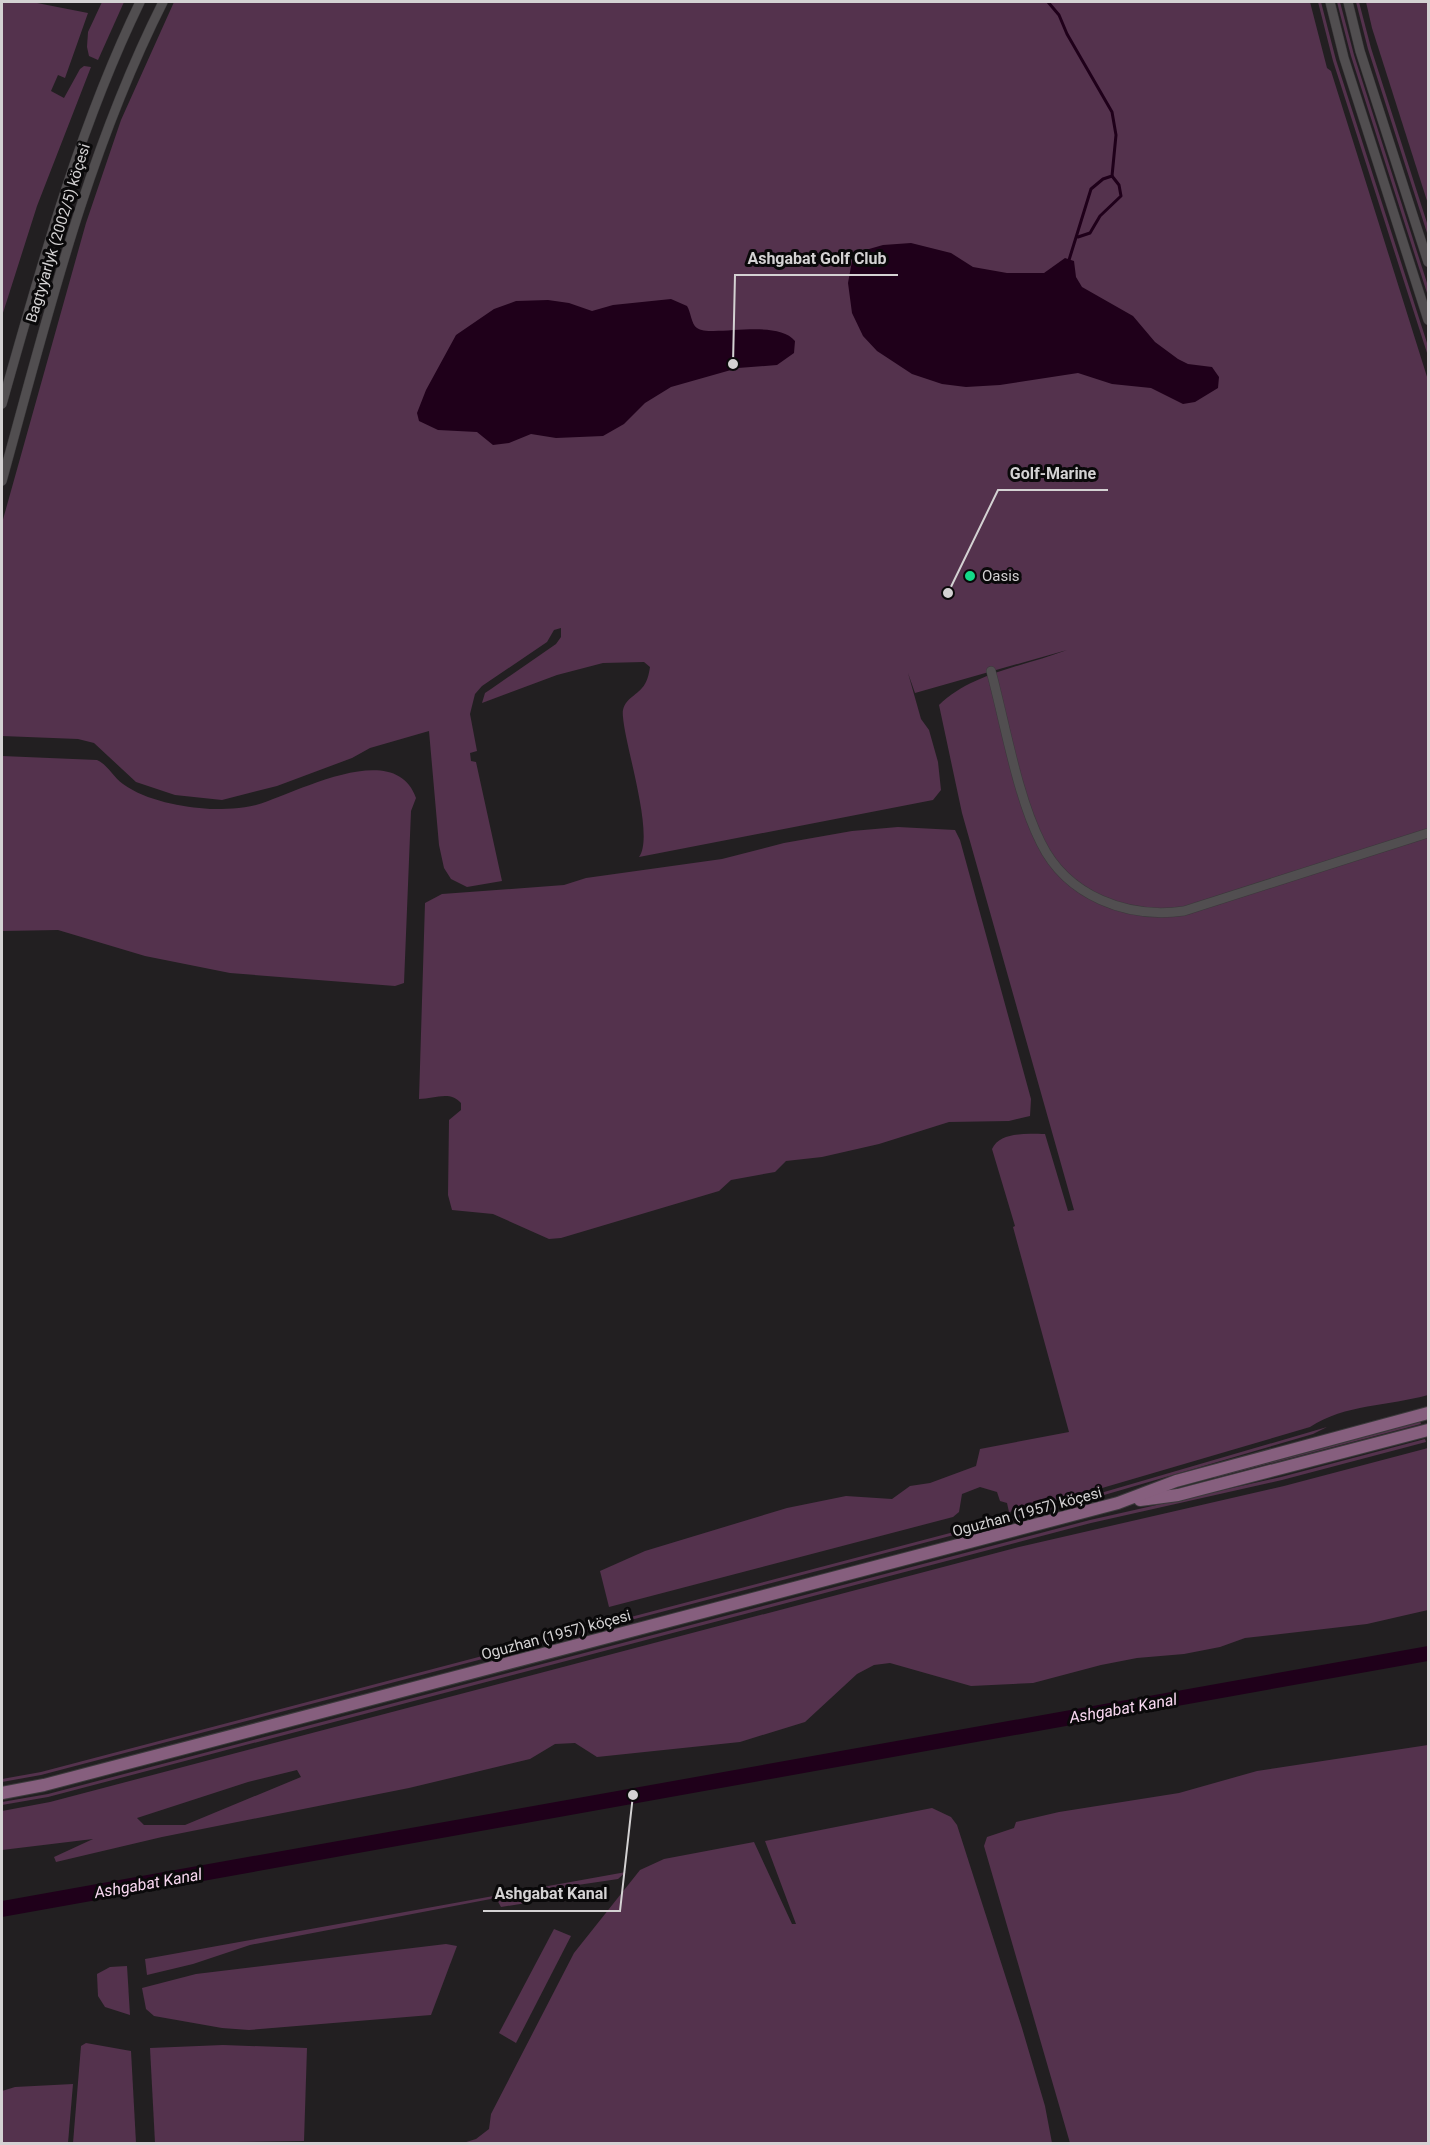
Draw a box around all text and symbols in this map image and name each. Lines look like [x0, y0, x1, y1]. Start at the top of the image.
street label: Bagtyýarlyk (2002/5) köçesi [22, 141, 94, 325]
callout: Ashgabat Golf Club [735, 241, 898, 275]
text: Ashgabat Golf Club [747, 249, 887, 268]
callout: Golf-Marine [998, 456, 1108, 490]
text: Golf-Marine [1010, 464, 1097, 483]
place label: Oasis [982, 567, 1020, 585]
marker: Oasis [963, 569, 977, 583]
street label: Oguzhan (1957) köçesi [950, 1483, 1104, 1541]
street label: Oguzhan (1957) köçesi [479, 1606, 633, 1664]
water label: Ashgabat Kanal [1067, 1690, 1179, 1727]
water label: Ashgabat Kanal [92, 1865, 204, 1902]
callout: Ashgabat Kanal [483, 1877, 620, 1911]
text: Ashgabat Kanal [494, 1884, 608, 1903]

